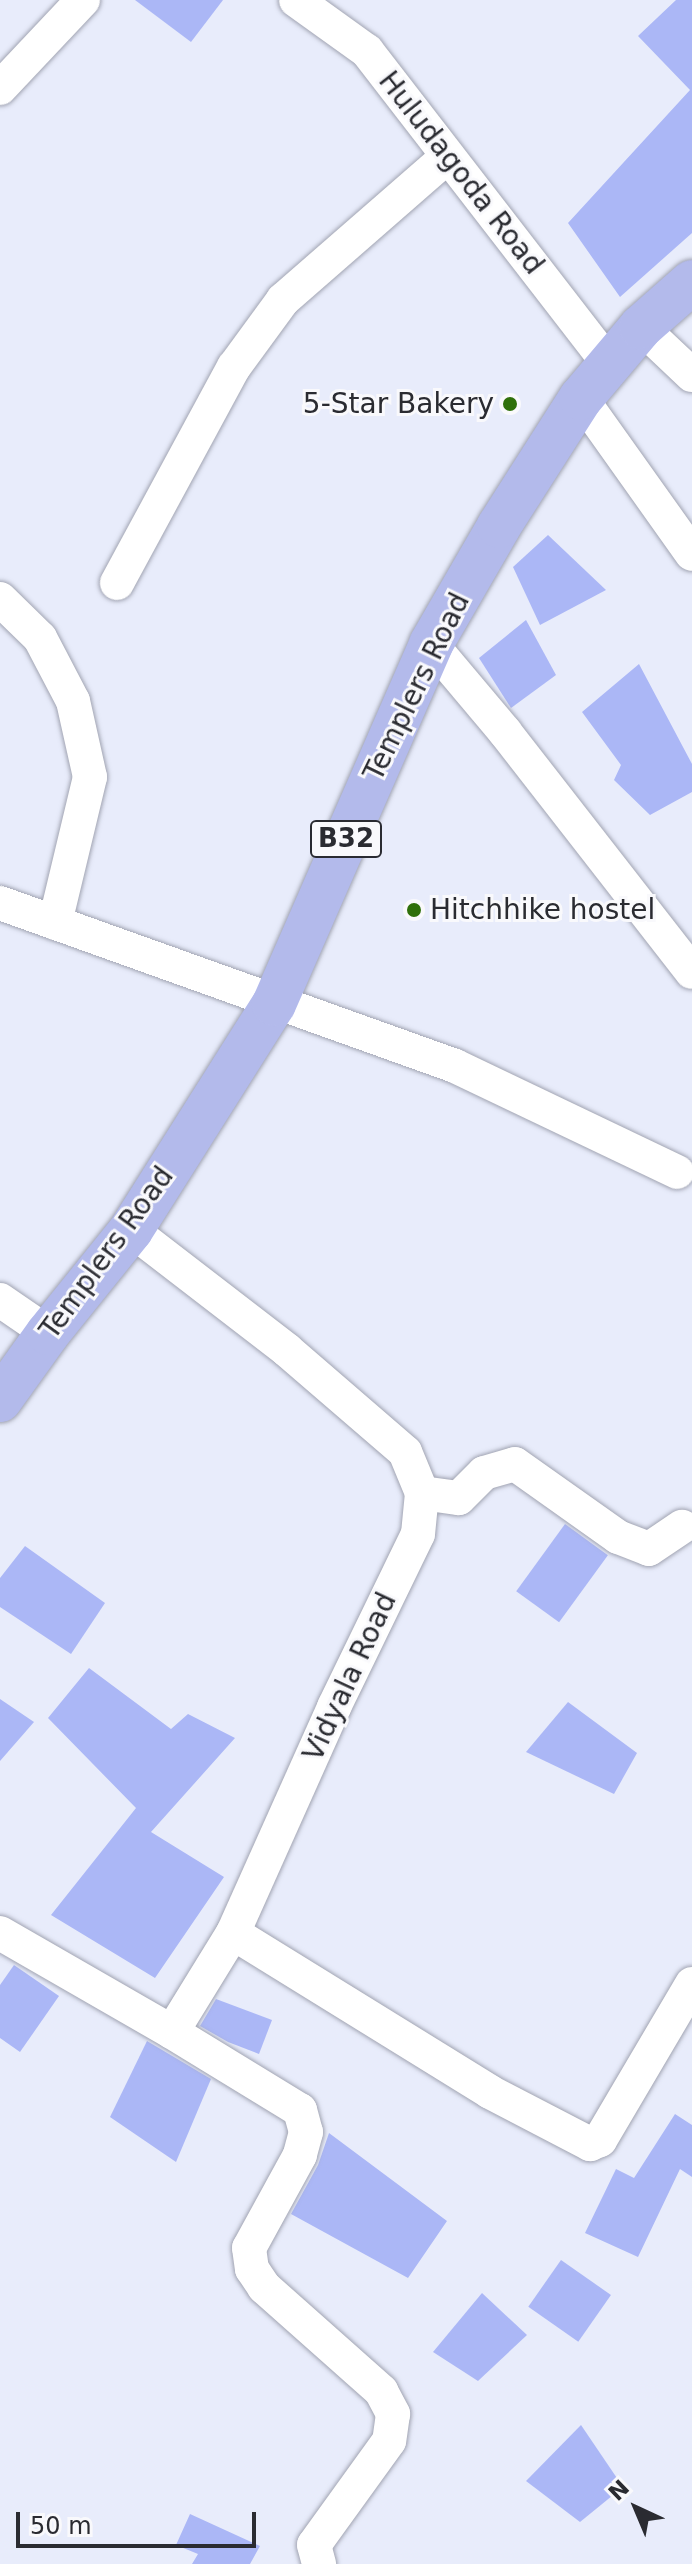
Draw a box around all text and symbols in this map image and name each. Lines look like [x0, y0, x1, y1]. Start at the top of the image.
street label: Huludagoda Road [371, 65, 551, 281]
place label: 5-Star Bakery [303, 387, 494, 421]
marker: 5-Star Bakery [501, 395, 519, 413]
street label: Templers Road [357, 588, 477, 786]
road number: B32 [310, 817, 382, 861]
place label: Hitchhike hostel [430, 893, 655, 927]
marker: Hitchhike hostel [405, 901, 423, 919]
street label: Templers Road [33, 1160, 181, 1346]
street label: Vidyala Road [296, 1587, 404, 1767]
north arrow [596, 2468, 676, 2548]
text: N [604, 2475, 634, 2506]
scale bar [20, 2496, 260, 2546]
text: 50 m [30, 2512, 92, 2540]

